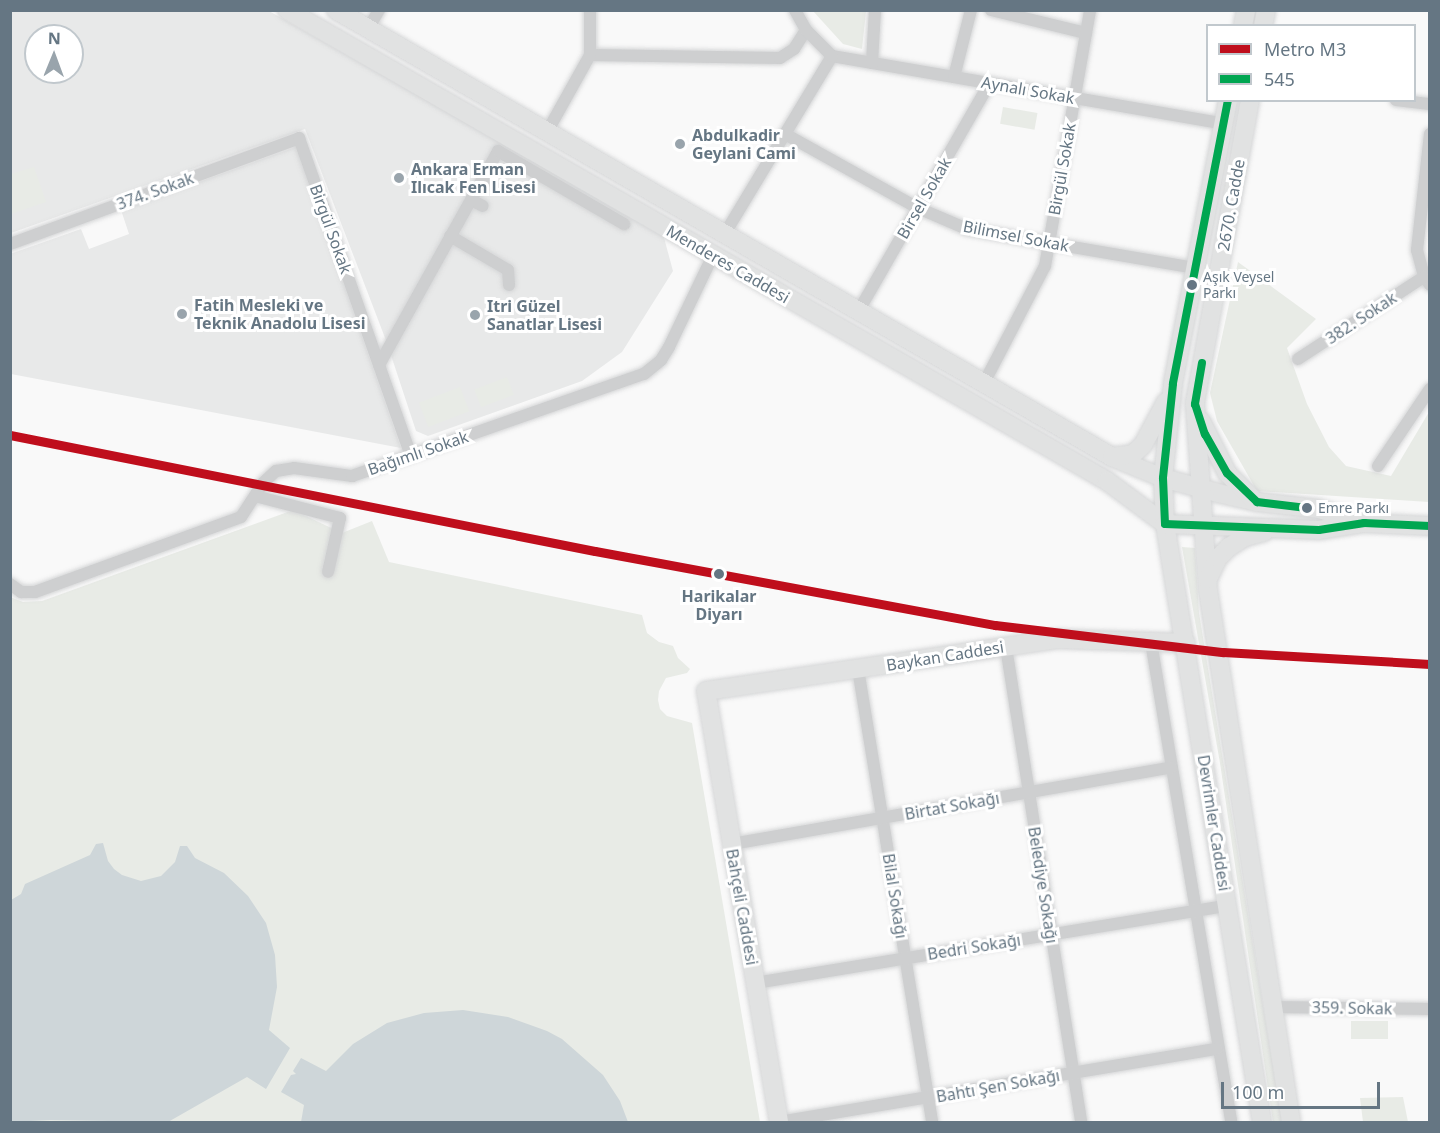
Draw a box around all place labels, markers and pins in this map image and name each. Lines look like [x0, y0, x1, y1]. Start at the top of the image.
place label: Abdulkadir Geylani Cami [692, 125, 796, 163]
marker: Abdulkadir Geylani Cami [673, 137, 687, 151]
place label: Ankara Erman Ilıcak Fen Lisesi [411, 159, 536, 197]
marker: Ankara Erman Ilıcak Fen Lisesi [392, 171, 406, 185]
place label: Aşık Veysel Parkı [1203, 269, 1274, 302]
marker: Aşık Veysel Parkı [1186, 279, 1198, 291]
place label: Fatih Mesleki ve Teknik Anadolu Lisesi [194, 295, 365, 333]
place label: Itri Güzel Sanatlar Lisesi [487, 296, 602, 334]
marker: Fatih Mesleki ve Teknik Anadolu Lisesi [175, 307, 189, 321]
marker: Itri Güzel Sanatlar Lisesi [468, 308, 482, 322]
place label: Emre Parkı [1318, 500, 1389, 516]
marker: Emre Parkı [1301, 502, 1313, 514]
marker: Harikalar Diyarı [709, 564, 729, 584]
place label: Harikalar Diyarı [682, 586, 756, 624]

